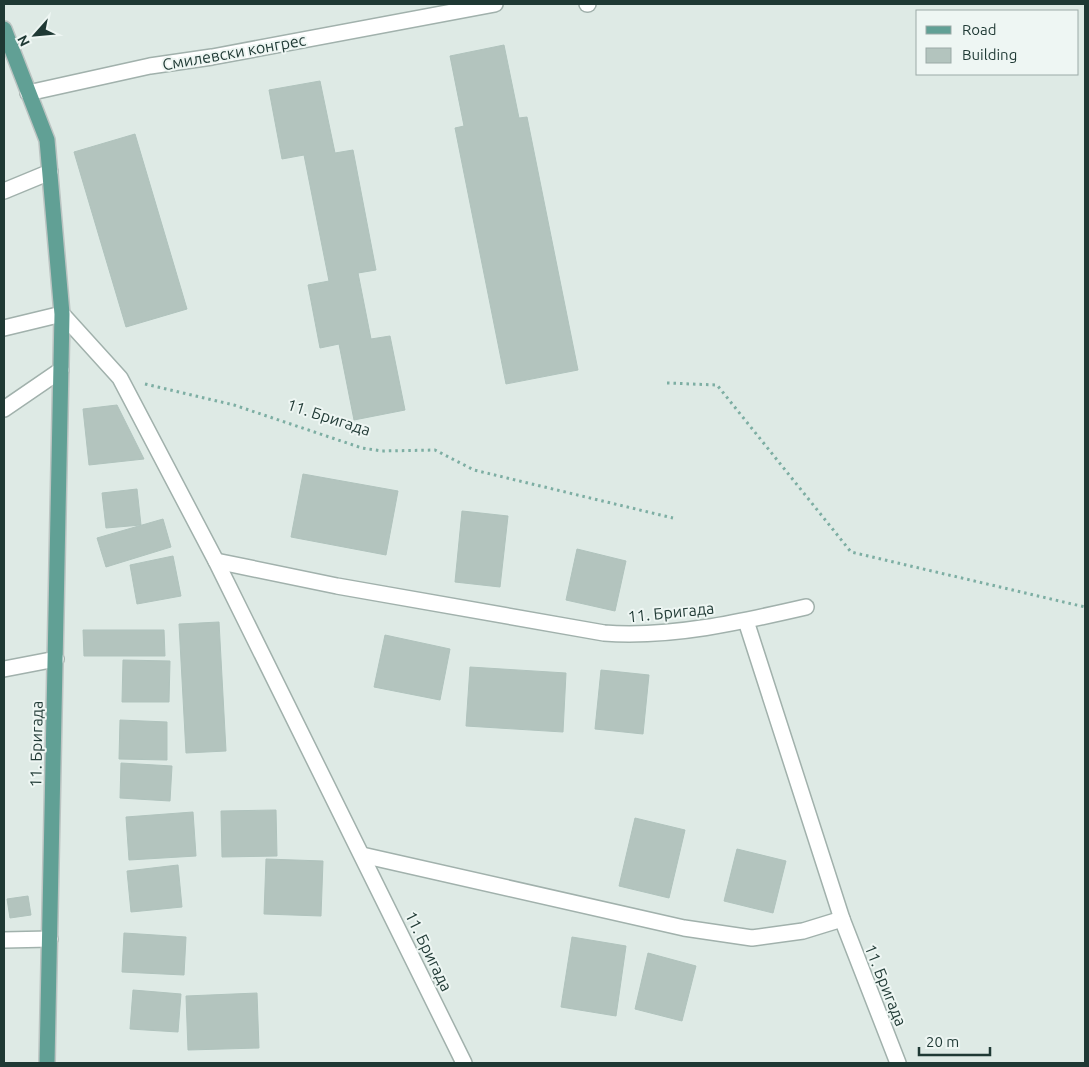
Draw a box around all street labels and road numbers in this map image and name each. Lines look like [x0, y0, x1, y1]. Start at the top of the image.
street label: Смилевски конгрес [161, 30, 308, 73]
street label: 11. Бригада [285, 395, 373, 439]
street label: 11. Бригада [627, 599, 715, 625]
street label: 11. Бригада [26, 701, 46, 787]
street label: 11. Бригада [402, 908, 456, 994]
street label: 11. Бригада [861, 941, 911, 1029]

